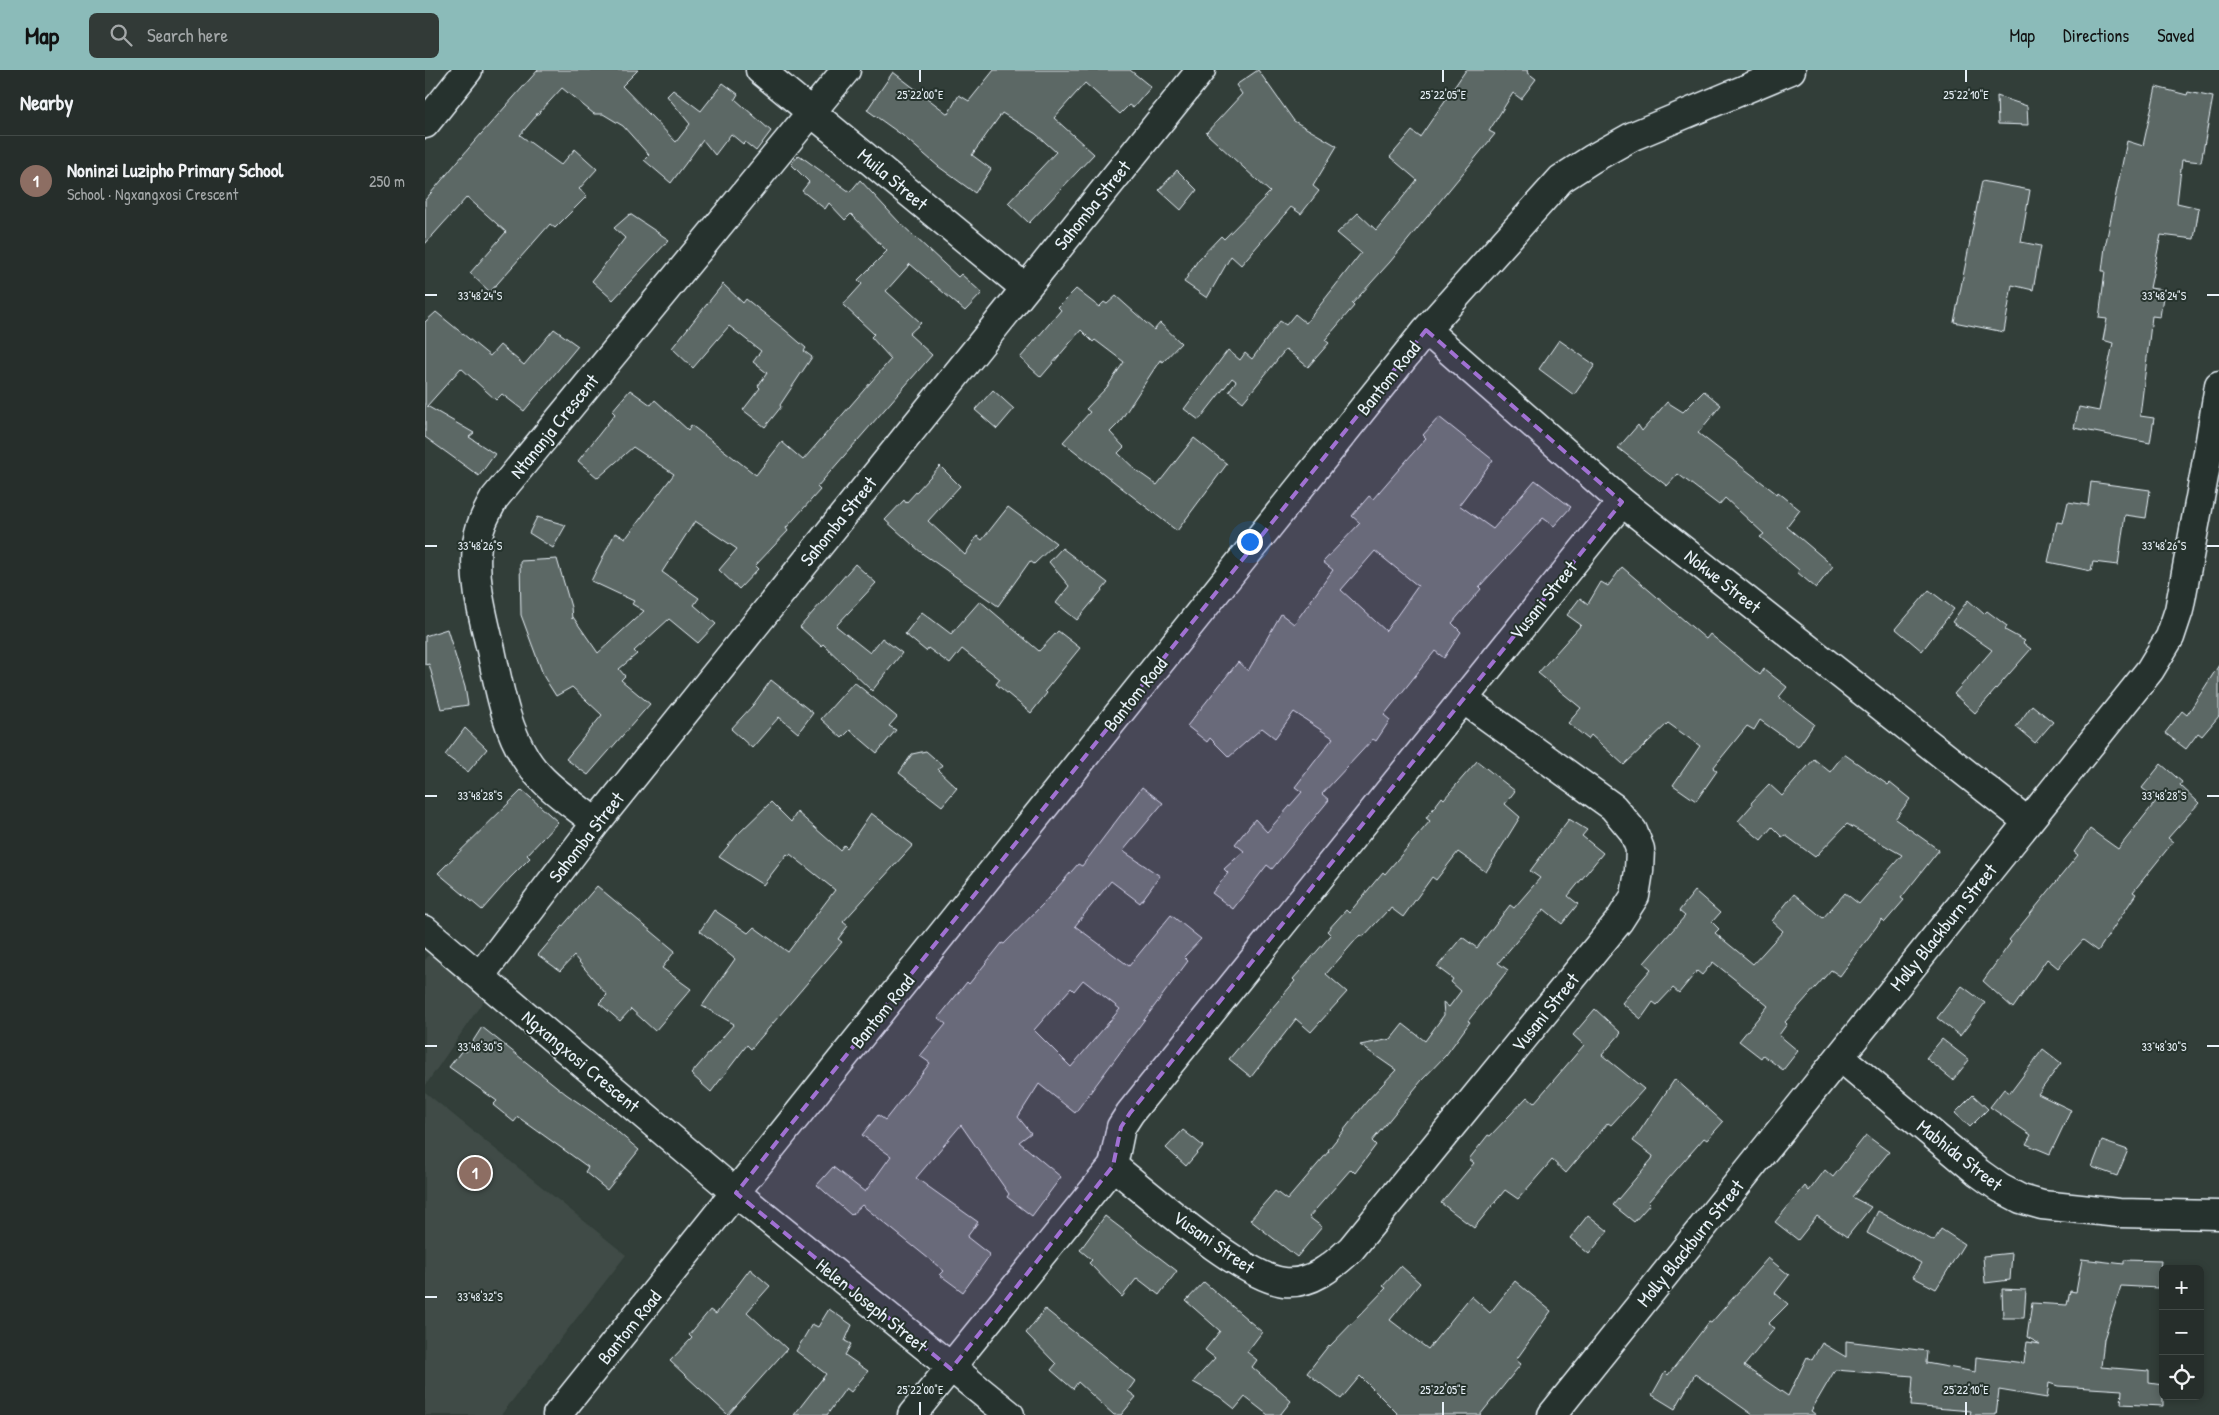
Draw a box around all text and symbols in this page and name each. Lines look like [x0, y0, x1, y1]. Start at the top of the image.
search box [89, 13, 439, 58]
text: Map [25, 19, 59, 51]
icon: search [107, 21, 135, 49]
text: Search here [147, 22, 228, 48]
text: Map [2010, 23, 2035, 48]
text: Directions [2063, 23, 2129, 48]
text: Saved [2157, 23, 2194, 48]
text: 25°22'00"E [897, 86, 944, 103]
text: 25°22'05"E [1420, 86, 1467, 103]
text: 25°22'10"E [1943, 86, 1989, 103]
text: Nearby [20, 88, 73, 117]
street label: Muila Street [852, 142, 934, 216]
street label: Sahomba Street [1048, 154, 1137, 255]
text: Noninzi Luzipho Primary School [67, 157, 283, 183]
text: 1 [33, 170, 39, 192]
text: 250 m [369, 170, 405, 192]
text: School · Ngxangxosi Crescent [67, 183, 238, 205]
text: 33°48'24"S [458, 287, 503, 304]
text: 33°48'24"S [2142, 287, 2187, 304]
street label: Bantom Road [1350, 335, 1426, 420]
street label: Ntananja Crescent [504, 368, 605, 484]
street label: Sahomba Street [794, 470, 883, 571]
your location [1237, 529, 1263, 555]
text: 33°48'26"S [458, 537, 503, 554]
text: 33°48'26"S [2142, 537, 2187, 554]
street label: Nokwe Street [1679, 543, 1767, 619]
street label: Vusani Street [1503, 555, 1583, 645]
street label: Bantom Road [1097, 651, 1173, 736]
street label: Sahomba Street [542, 786, 630, 888]
text: 33°48'28"S [457, 787, 503, 804]
text: 33°48'28"S [2141, 787, 2187, 804]
street label: Molly Blackburn Street [1884, 858, 2003, 996]
street label: Vusani Street [1505, 967, 1585, 1057]
street label: Bantom Road [844, 968, 920, 1053]
street label: Ngxangxosi Crescent [517, 1004, 646, 1118]
text: 33°48'30"S [457, 1038, 503, 1055]
text: 33°48'30"S [2141, 1038, 2187, 1055]
street label: Mabhida Street [1912, 1113, 2009, 1197]
pin: 1 [459, 1154, 491, 1192]
street label: Molly Blackburn Street [1631, 1174, 1750, 1312]
street label: Vusani Street [1168, 1204, 1261, 1280]
street label: Helen Joseph Street [811, 1252, 934, 1358]
map controls [2159, 1265, 2204, 1400]
button: + [2159, 1265, 2204, 1310]
street label: Bantom Road [591, 1284, 667, 1369]
text: 33°48'32"S [457, 1288, 503, 1305]
button: − [2159, 1310, 2204, 1355]
button: locate [2159, 1355, 2204, 1400]
text: 25°22'00"E [897, 1381, 944, 1398]
text: 25°22'05"E [1420, 1381, 1467, 1398]
text: 25°22'10"E [1943, 1381, 1989, 1398]

